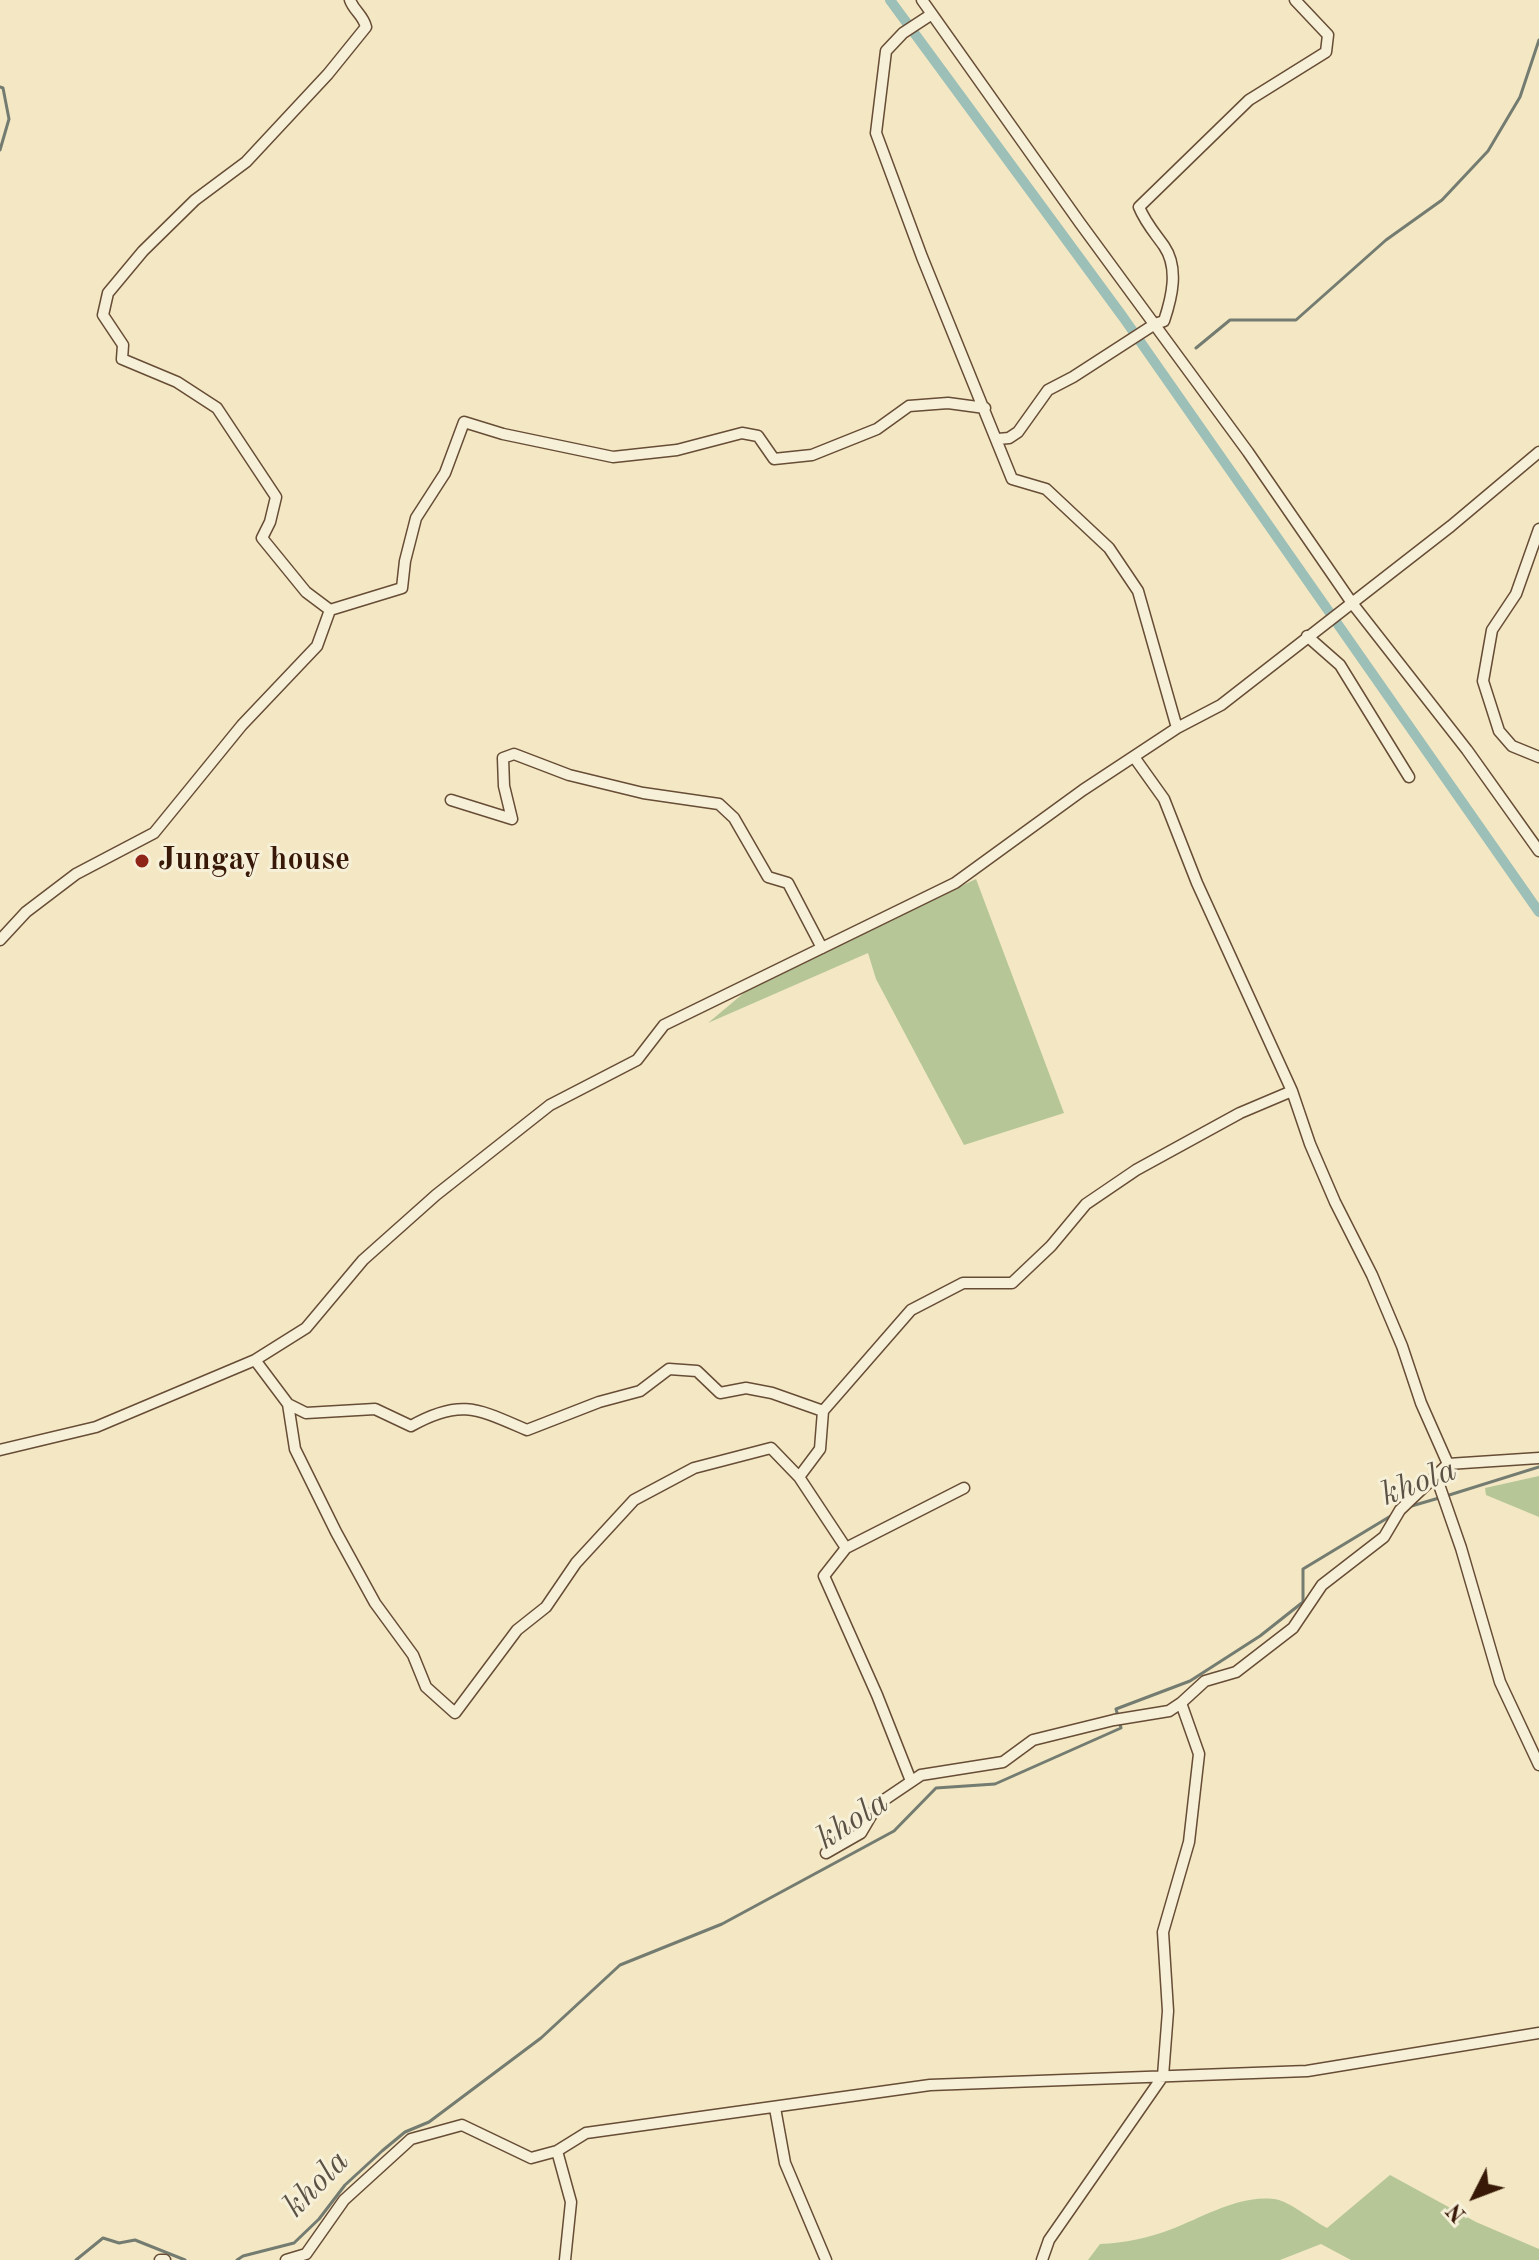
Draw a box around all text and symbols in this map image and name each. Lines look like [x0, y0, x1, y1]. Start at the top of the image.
place label: Jungay house [158, 842, 350, 880]
marker: Jungay house [133, 852, 151, 870]
water label: khola [1375, 1450, 1463, 1516]
water label: khola [809, 1783, 897, 1859]
water label: khola [275, 2142, 359, 2226]
north arrow [1435, 2156, 1515, 2236]
text: N [1443, 2198, 1471, 2226]

